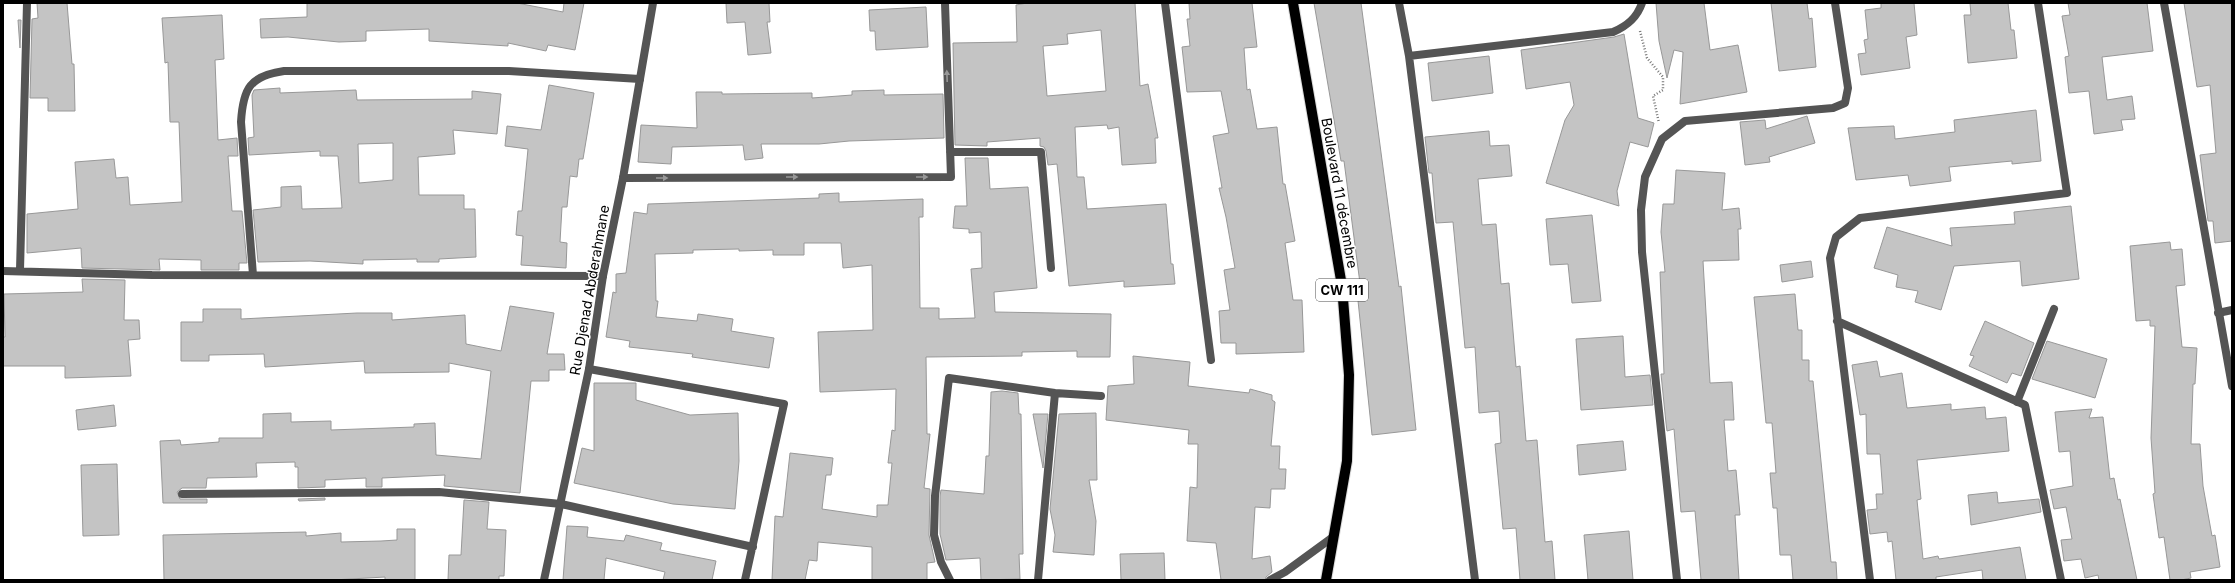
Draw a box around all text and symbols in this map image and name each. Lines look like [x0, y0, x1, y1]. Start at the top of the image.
one-way arrow [944, 70, 951, 82]
street label: Boulevard 11 décembre [1318, 116, 1362, 270]
one-way arrow [786, 174, 799, 180]
one-way arrow [916, 174, 929, 180]
one-way arrow [656, 175, 669, 181]
street label: Rue Djenad Abderahmane [566, 204, 612, 376]
road number: CW 111 [1316, 279, 1368, 301]

